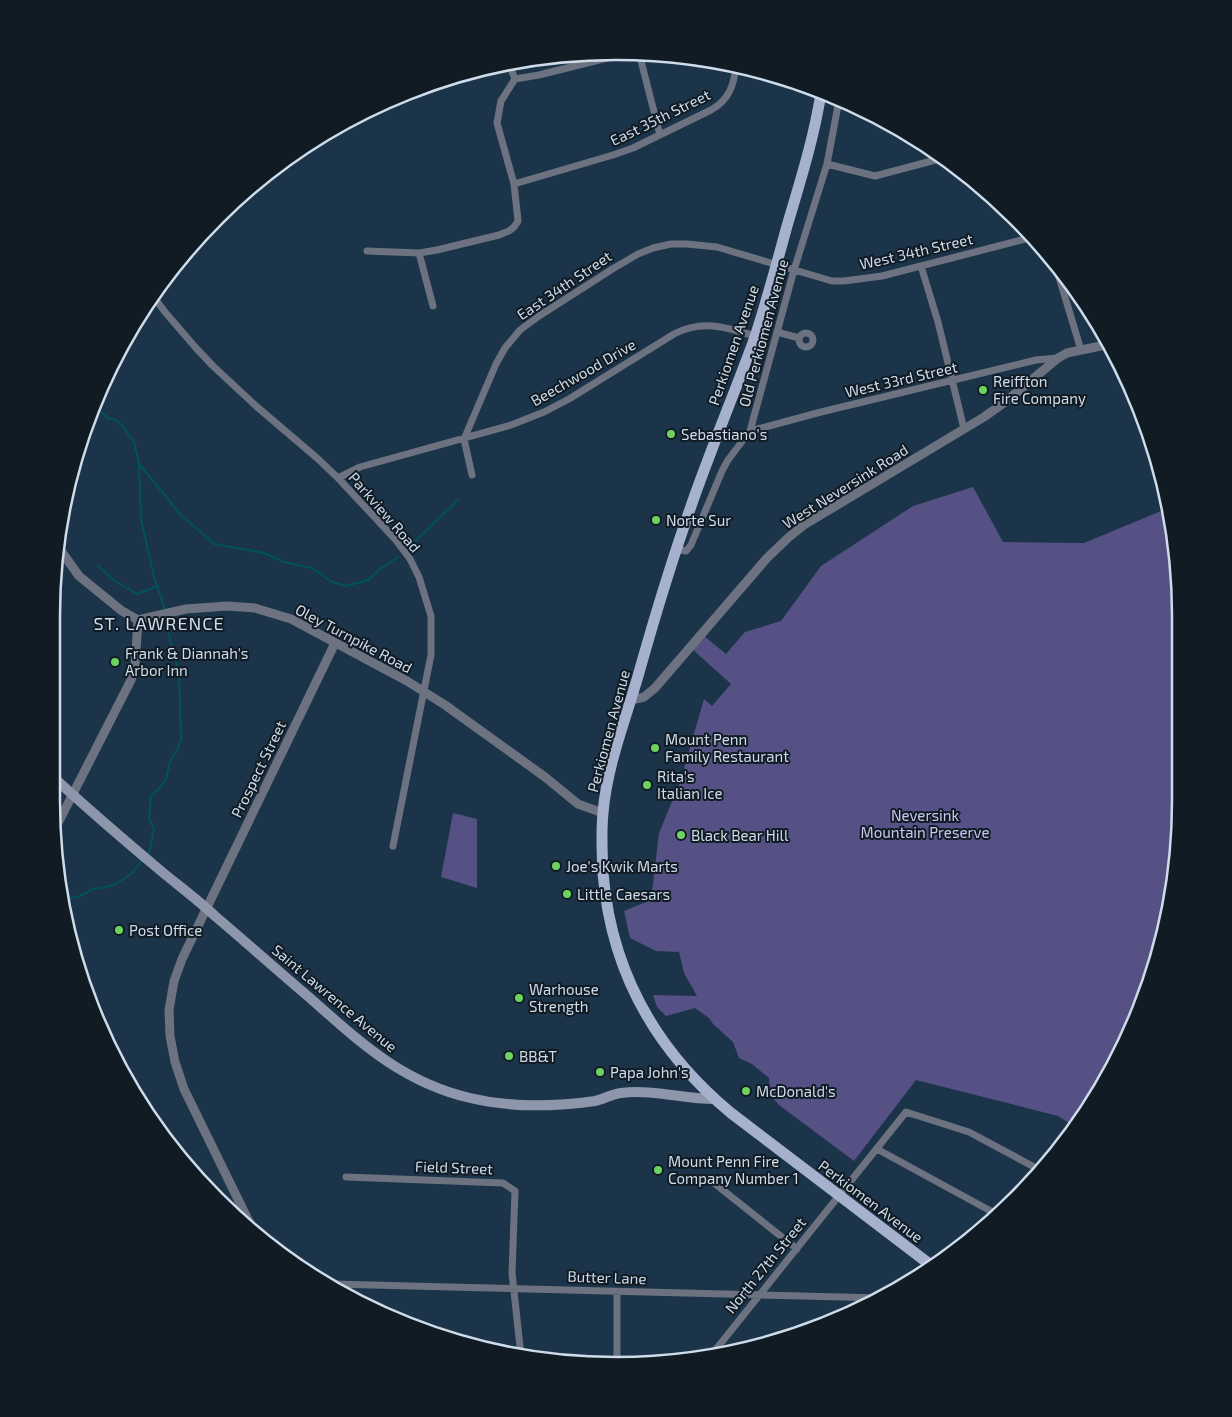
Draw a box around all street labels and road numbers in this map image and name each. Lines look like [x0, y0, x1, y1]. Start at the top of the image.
street label: East 35th Street [607, 85, 713, 149]
street label: West 34th Street [858, 229, 975, 273]
street label: East 34th Street [513, 247, 615, 323]
street label: Old Perkiomen Avenue [735, 257, 791, 409]
street label: Perkiomen Avenue [704, 283, 762, 407]
street label: Beechwood Drive [527, 335, 639, 409]
street label: West 33rd Street [843, 357, 959, 401]
street label: West Neversink Road [779, 440, 911, 532]
street label: Parkview Road [345, 468, 425, 556]
street label: Oley Turnpike Road [293, 600, 415, 676]
street label: Perkiomen Avenue [583, 668, 633, 794]
street label: Prospect Street [227, 717, 289, 820]
street label: Saint Lawrence Avenue [269, 940, 401, 1056]
street label: Perkiomen Avenue [815, 1156, 927, 1246]
street label: Field Street [415, 1157, 494, 1177]
street label: North 27th Street [721, 1213, 809, 1317]
street label: Butter Lane [567, 1267, 647, 1287]

